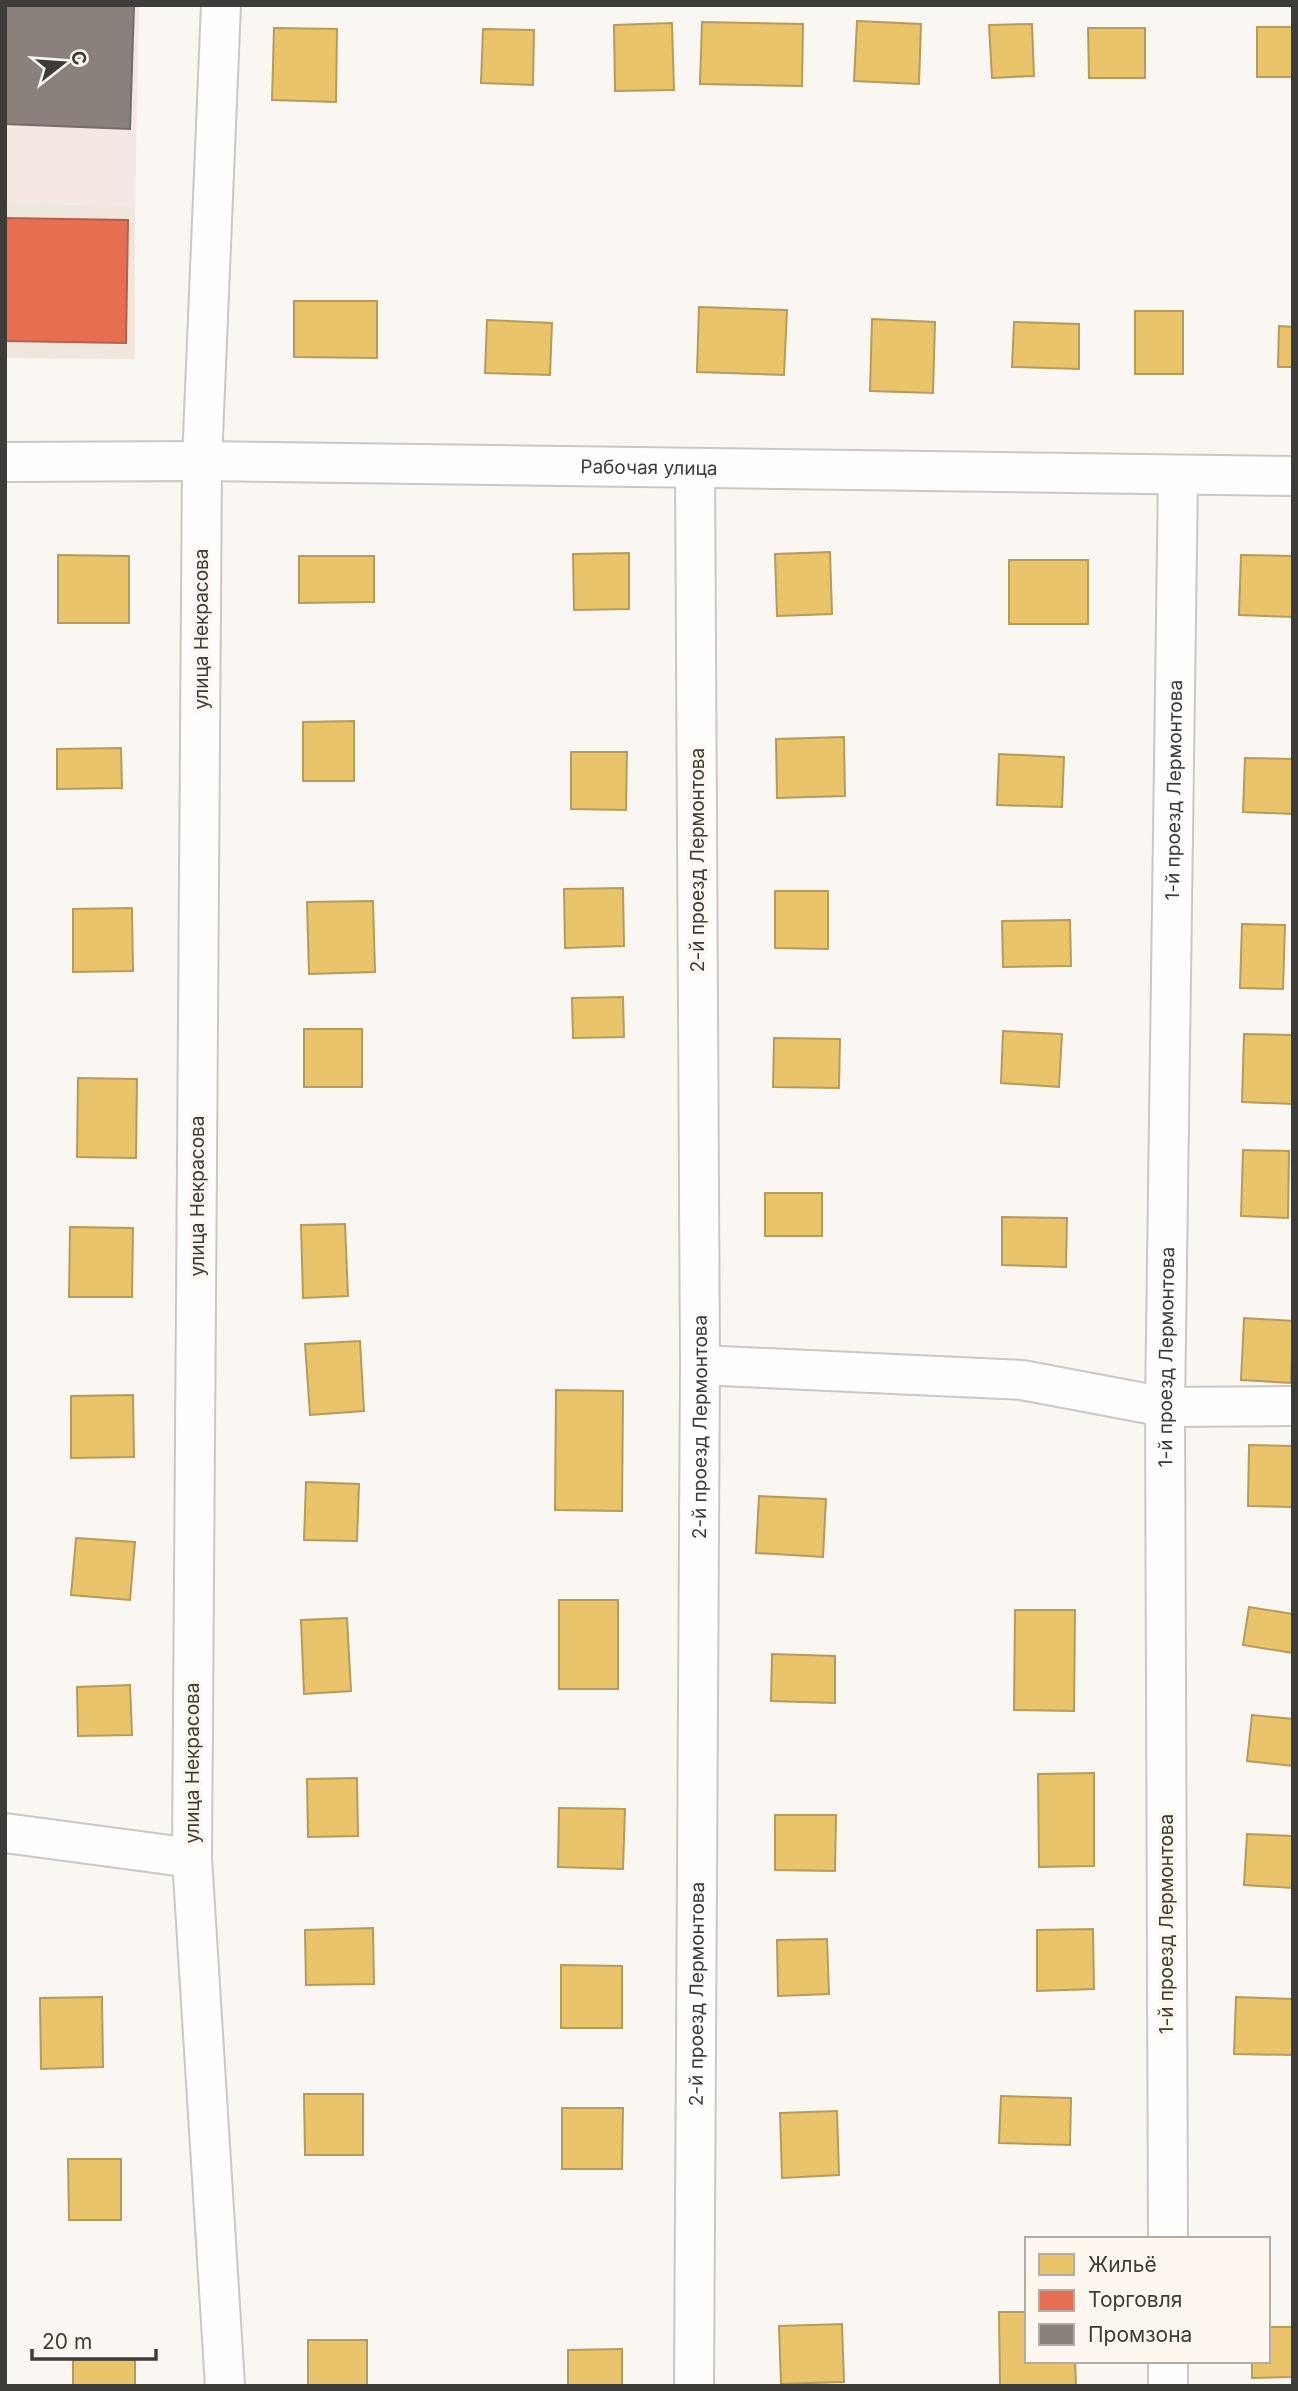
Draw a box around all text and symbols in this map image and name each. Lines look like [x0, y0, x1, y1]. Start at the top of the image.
north arrow [28, 28, 98, 98]
text: С [66, 48, 92, 68]
street label: Рабочая улица [580, 455, 718, 480]
street label: улица Некрасова [190, 549, 213, 709]
street label: 1-й проезд Лермонтова [1161, 680, 1187, 901]
street label: 2-й проезд Лермонтова [686, 748, 709, 972]
street label: улица Некрасова [186, 1116, 209, 1276]
street label: 1-й проезд Лермонтова [1153, 1247, 1179, 1467]
street label: 2-й проезд Лермонтова [687, 1315, 712, 1539]
street label: улица Некрасова [181, 1683, 204, 1843]
street label: 1-й проезд Лермонтова [1155, 1814, 1178, 2034]
street label: 2-й проезд Лермонтова [684, 1882, 708, 2106]
legend [1025, 2237, 1270, 2363]
text: Жильё [1088, 2252, 1157, 2277]
text: Торговля [1088, 2287, 1182, 2312]
scale bar [32, 2318, 156, 2362]
text: Промзона [1088, 2322, 1192, 2347]
text: 20 m [42, 2329, 92, 2354]

